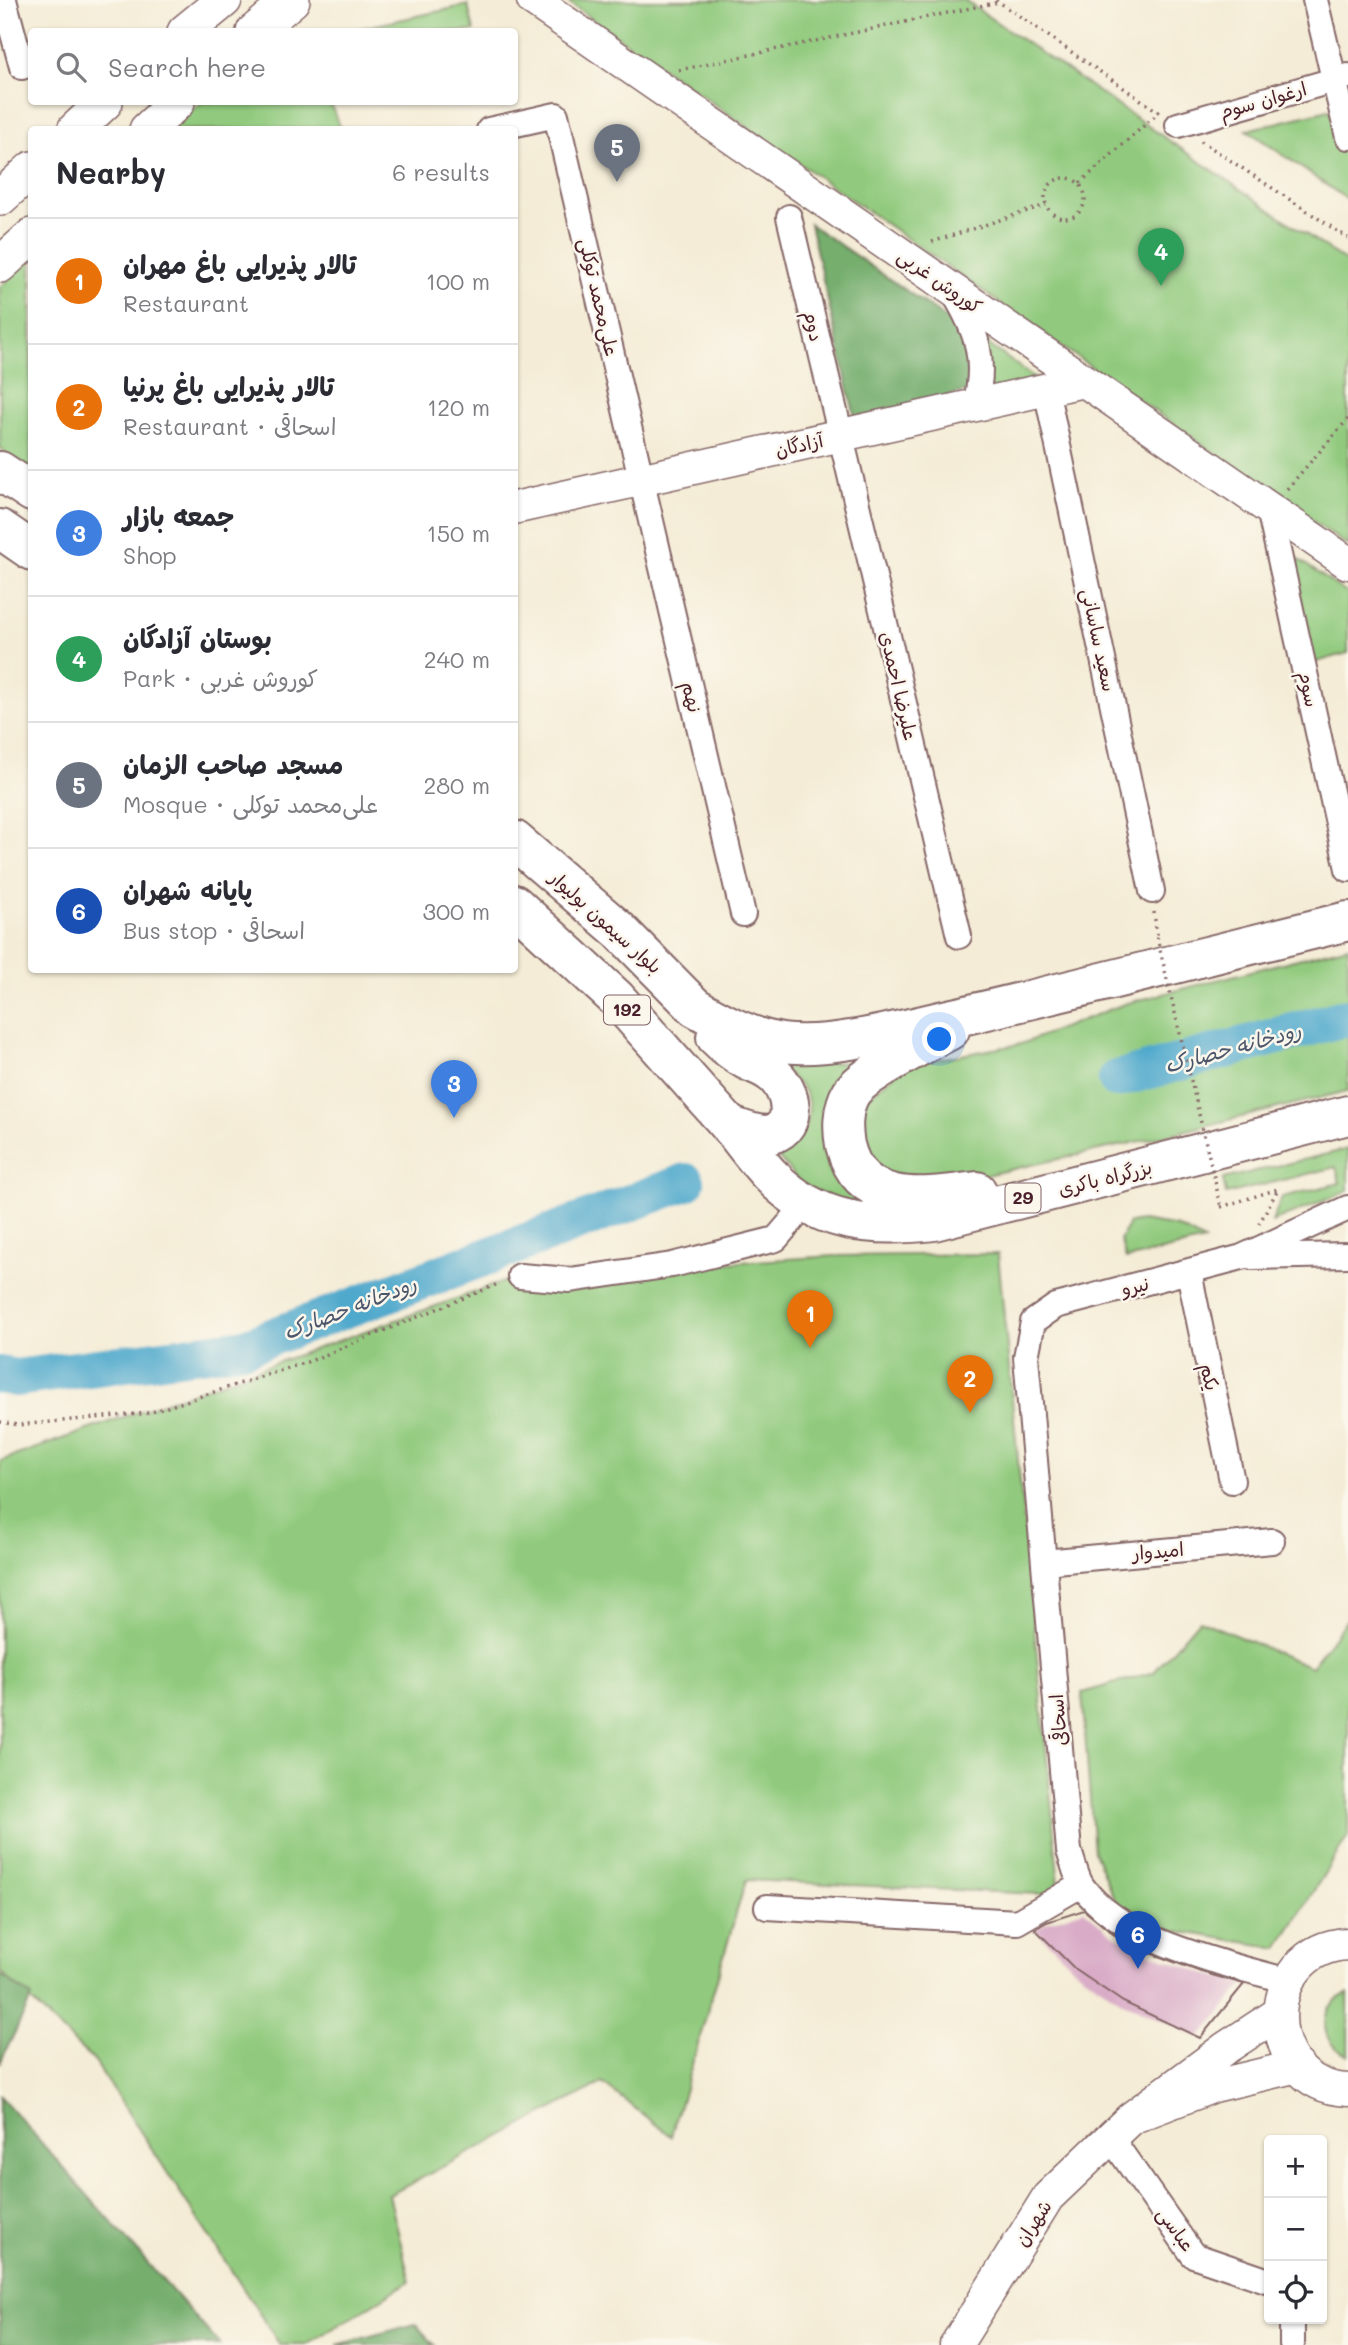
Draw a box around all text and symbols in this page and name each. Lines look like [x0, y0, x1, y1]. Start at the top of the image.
search box [28, 28, 518, 105]
icon: search [52, 48, 90, 86]
text: Search here [108, 50, 266, 84]
street label: ارغوان سوم [1216, 75, 1310, 127]
pin: 5 [594, 124, 640, 182]
text: Nearby [56, 152, 166, 192]
text: 6 results [392, 157, 490, 187]
pin: 4 [1138, 228, 1184, 286]
street label: علی‌محمد توکلی [573, 235, 625, 359]
street label: کوروش غربی [893, 242, 987, 320]
text: تالار پذیرایی باغ مهران [123, 247, 356, 281]
text: 1 [74, 266, 84, 296]
text: 100 m [426, 266, 490, 296]
text: Restaurant [123, 288, 249, 318]
street label: دوم [796, 308, 830, 344]
text: تالار پذیرایی باغ پرنیا [123, 369, 334, 403]
text: 2 [73, 392, 85, 422]
text: 120 m [427, 392, 490, 422]
text: Restaurant · اسحاقی [123, 411, 336, 441]
street label: آزادگان [772, 427, 827, 462]
text: جمعه بازار [123, 499, 234, 533]
text: 3 [72, 518, 86, 548]
text: 150 m [426, 518, 490, 548]
text: Shop [123, 540, 177, 570]
street label: سعید ساسانی [1075, 586, 1123, 694]
text: بوستان آزادگان [123, 621, 272, 655]
street label: علیرضا احمدی [875, 629, 924, 743]
text: 4 [72, 644, 86, 674]
text: 240 m [424, 644, 490, 674]
text: Park · کوروش غربی [123, 663, 318, 693]
street label: سوم [1291, 669, 1325, 710]
street label: نهم [674, 679, 708, 715]
text: مسجد صاحب الزمان [123, 747, 343, 781]
text: 5 [72, 770, 86, 800]
text: 280 m [423, 770, 490, 800]
text: Mosque · علی‌محمد توکلی [123, 789, 378, 819]
street label: بلوار سیمون بولیوار [543, 863, 668, 979]
text: پایانه شهران [123, 873, 252, 907]
text: 6 [72, 896, 86, 926]
text: 300 m [422, 896, 490, 926]
text: Bus stop · اسحاقی [123, 915, 305, 945]
road number: 192 [604, 995, 650, 1024]
water label: رودخانه حصارک [1161, 1015, 1304, 1078]
your location [922, 1022, 956, 1056]
pin: 3 [431, 1060, 477, 1118]
street label: بزرگراه باکری [1055, 1154, 1154, 1201]
road number: 29 [1006, 1184, 1040, 1212]
water label: رودخانه حصارک [279, 1269, 420, 1344]
street label: نیرو [1116, 1270, 1151, 1302]
pin: 1 [787, 1290, 833, 1348]
pin: 2 [947, 1355, 993, 1413]
street label: یکم [1193, 1361, 1226, 1393]
street label: امیدوار [1129, 1536, 1185, 1565]
street label: اسحاقی [1043, 1693, 1072, 1747]
pin: 6 [1115, 1911, 1161, 1969]
map controls [1264, 2135, 1327, 2324]
button: + [1264, 2135, 1327, 2198]
street label: شهران [1008, 2195, 1057, 2251]
button: − [1264, 2198, 1327, 2261]
street label: عباسی [1151, 2201, 1201, 2257]
button: locate [1264, 2261, 1327, 2324]

